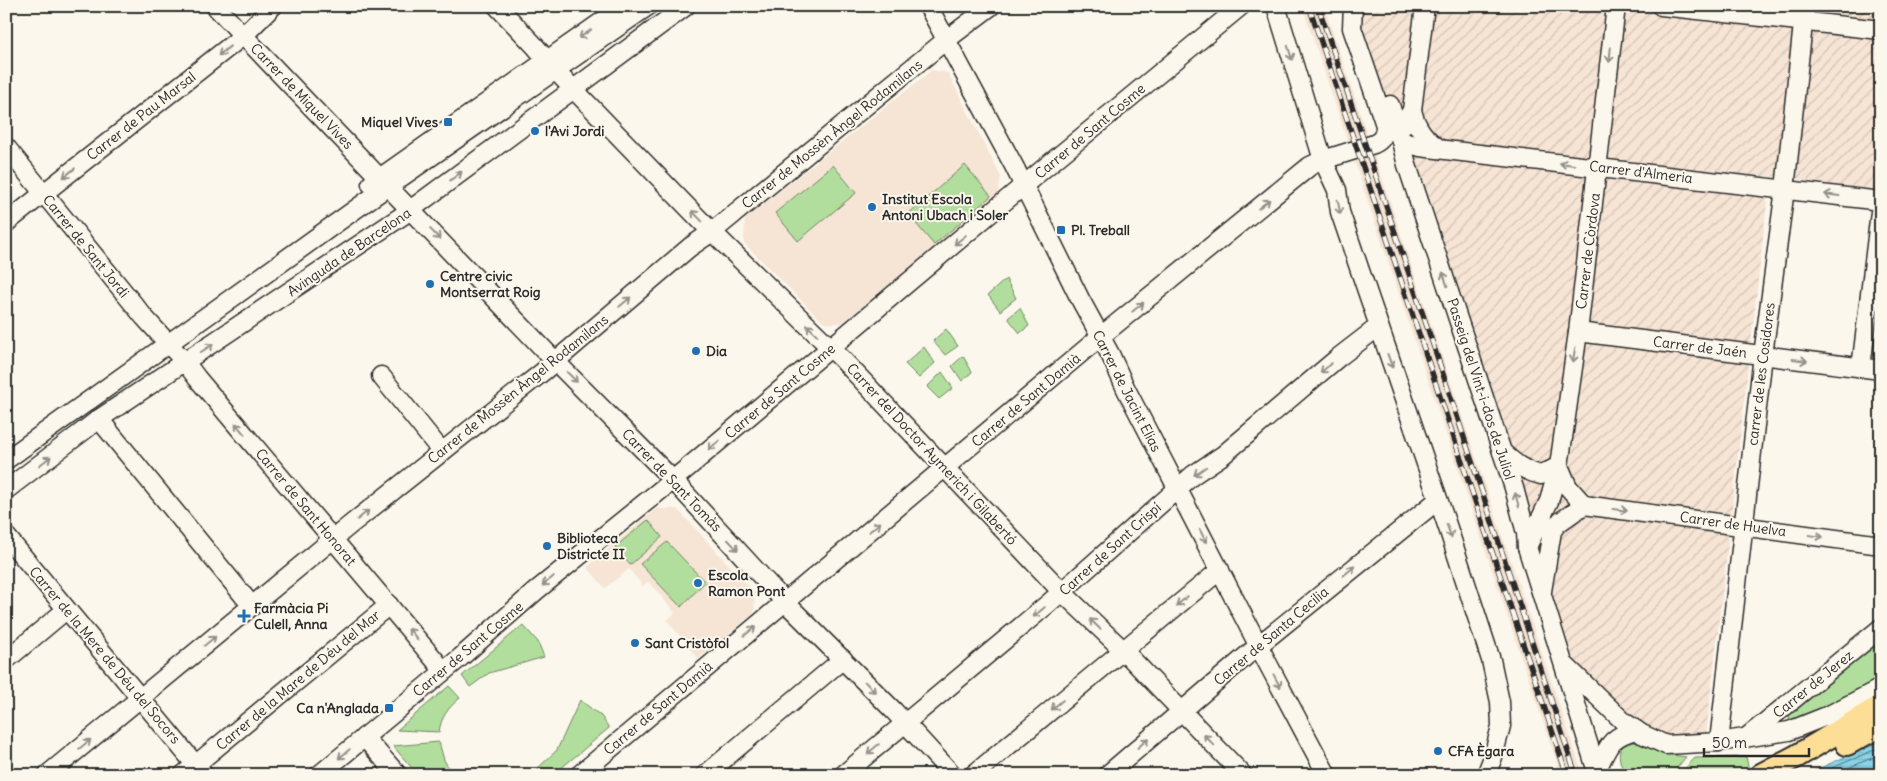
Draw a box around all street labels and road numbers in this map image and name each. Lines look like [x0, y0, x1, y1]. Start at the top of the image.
street label: Carrer de Miquel Vives [247, 39, 357, 153]
street label: Carrer de Mossèn Àngel Rodamilans [738, 55, 926, 213]
street label: Carrer de Pau Marsal [83, 68, 199, 164]
street label: Carrer de Sant Cosme [1031, 80, 1149, 182]
street label: Carrer d'Almeria [1588, 157, 1694, 187]
street label: Carrer de Sant Jordi [39, 191, 133, 301]
street label: Carrer de Còrdova [1572, 192, 1604, 310]
street label: Avinguda de Barcelona [284, 204, 414, 300]
street label: Passeig del Vint-i-dos de Juliol [1443, 296, 1519, 482]
street label: carrer de les Cosidores [1743, 302, 1779, 446]
street label: Carrer de Mossèn Àngel Rodamilans [424, 310, 612, 468]
street label: Carrer de Jacint Elias [1089, 327, 1165, 455]
street label: Carrer de Jaén [1652, 332, 1748, 362]
street label: Carrer de Sant Cosme [721, 340, 839, 442]
street label: Carrer de Sant Damià [968, 349, 1084, 451]
street label: Carrer del Doctor Aymerich i Gilabertó [843, 359, 1021, 549]
street label: Carrer de Sant Tomàs [618, 425, 726, 535]
street label: Carrer de Sant Honorat [252, 445, 361, 570]
street label: Carrer de Sant Crispí [1055, 498, 1165, 600]
street label: Carrer de Huelva [1679, 508, 1787, 540]
street label: Carrer de la Mere de Déu del Socors [25, 563, 185, 747]
street label: Carrer de Santa Cecilia [1210, 583, 1332, 689]
street label: Carrer de Sant Cosme [409, 598, 527, 700]
street label: Carrer de la Mare de Déu del Mar [212, 606, 384, 754]
street label: Carrer de Jerez [1769, 646, 1857, 722]
street label: Carrer de Sant Damià [600, 657, 716, 759]

